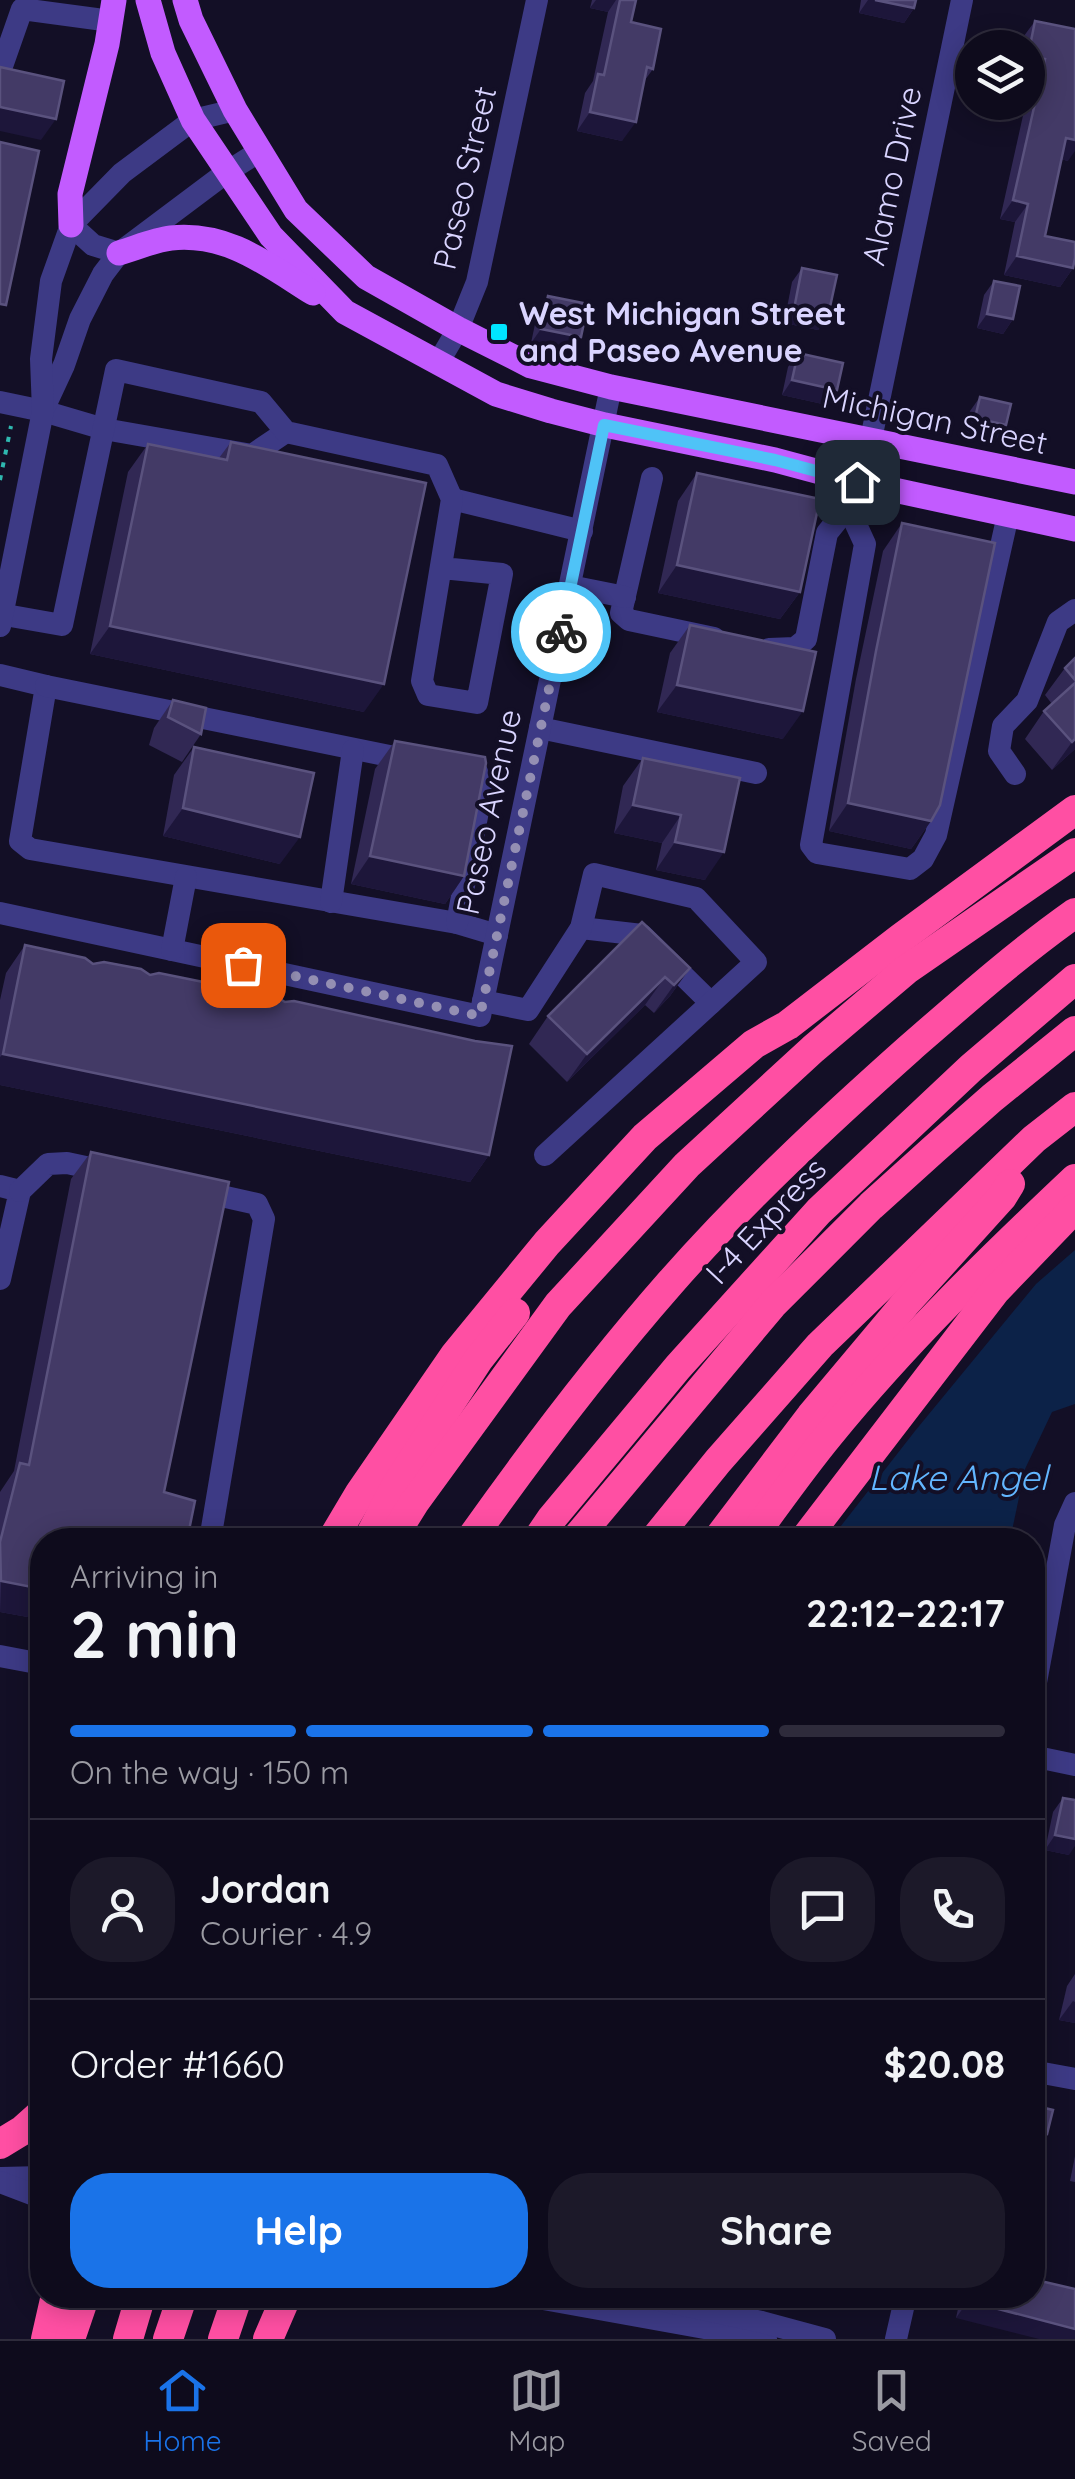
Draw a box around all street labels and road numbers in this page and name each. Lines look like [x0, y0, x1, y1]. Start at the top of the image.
street label: Paseo Street [424, 82, 505, 273]
street label: Alamo Drive [853, 83, 929, 269]
street label: Michigan Street [819, 376, 1051, 462]
street label: Paseo Avenue [447, 705, 529, 918]
street label: I-4 Express [696, 1149, 834, 1292]

